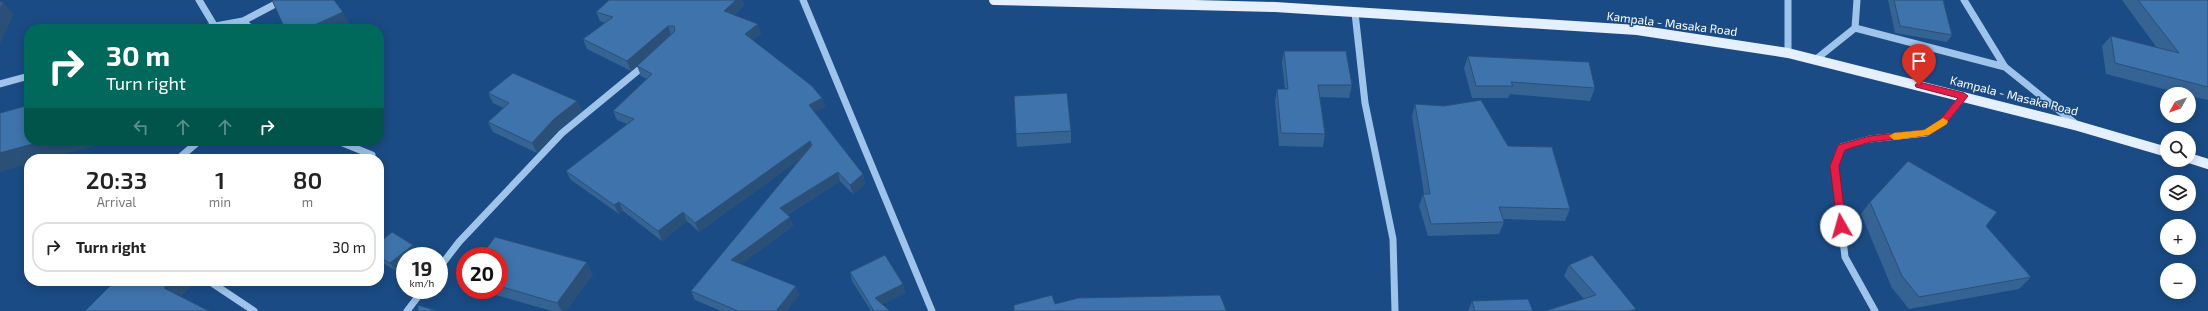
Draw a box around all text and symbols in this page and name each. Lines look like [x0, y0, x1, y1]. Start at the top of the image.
street label: Kampala - Masaka Road [1606, 8, 1738, 38]
text: 30 m [106, 38, 170, 72]
icon: right [40, 40, 92, 92]
pin [1902, 44, 1936, 85]
icon: arrive [1908, 50, 1930, 72]
text: Turn right [106, 72, 186, 94]
street label: Kampala - Masaka Road [1949, 72, 2080, 118]
north arrow [2160, 87, 2196, 123]
map controls [2160, 87, 2196, 299]
icon: left [130, 116, 152, 138]
icon: ahead [172, 116, 194, 138]
icon: ahead [214, 116, 236, 138]
icon: right [256, 116, 278, 138]
button: search [2160, 131, 2196, 167]
text: 20:33 [86, 165, 147, 194]
text: 1 [215, 165, 225, 194]
text: 80 [293, 165, 322, 194]
button: layers [2160, 175, 2196, 211]
text: Arrival [97, 194, 136, 210]
text: min [209, 194, 231, 210]
text: m [302, 194, 313, 210]
position arrow [1820, 205, 1862, 247]
button: + [2160, 219, 2196, 255]
icon: right [42, 236, 64, 258]
text: Turn right [76, 238, 146, 256]
text: 30 m [332, 238, 366, 256]
speed limit sign: 20 [456, 247, 508, 299]
text: 19 [412, 256, 432, 280]
button: − [2160, 263, 2196, 299]
text: km/h [410, 277, 434, 289]

